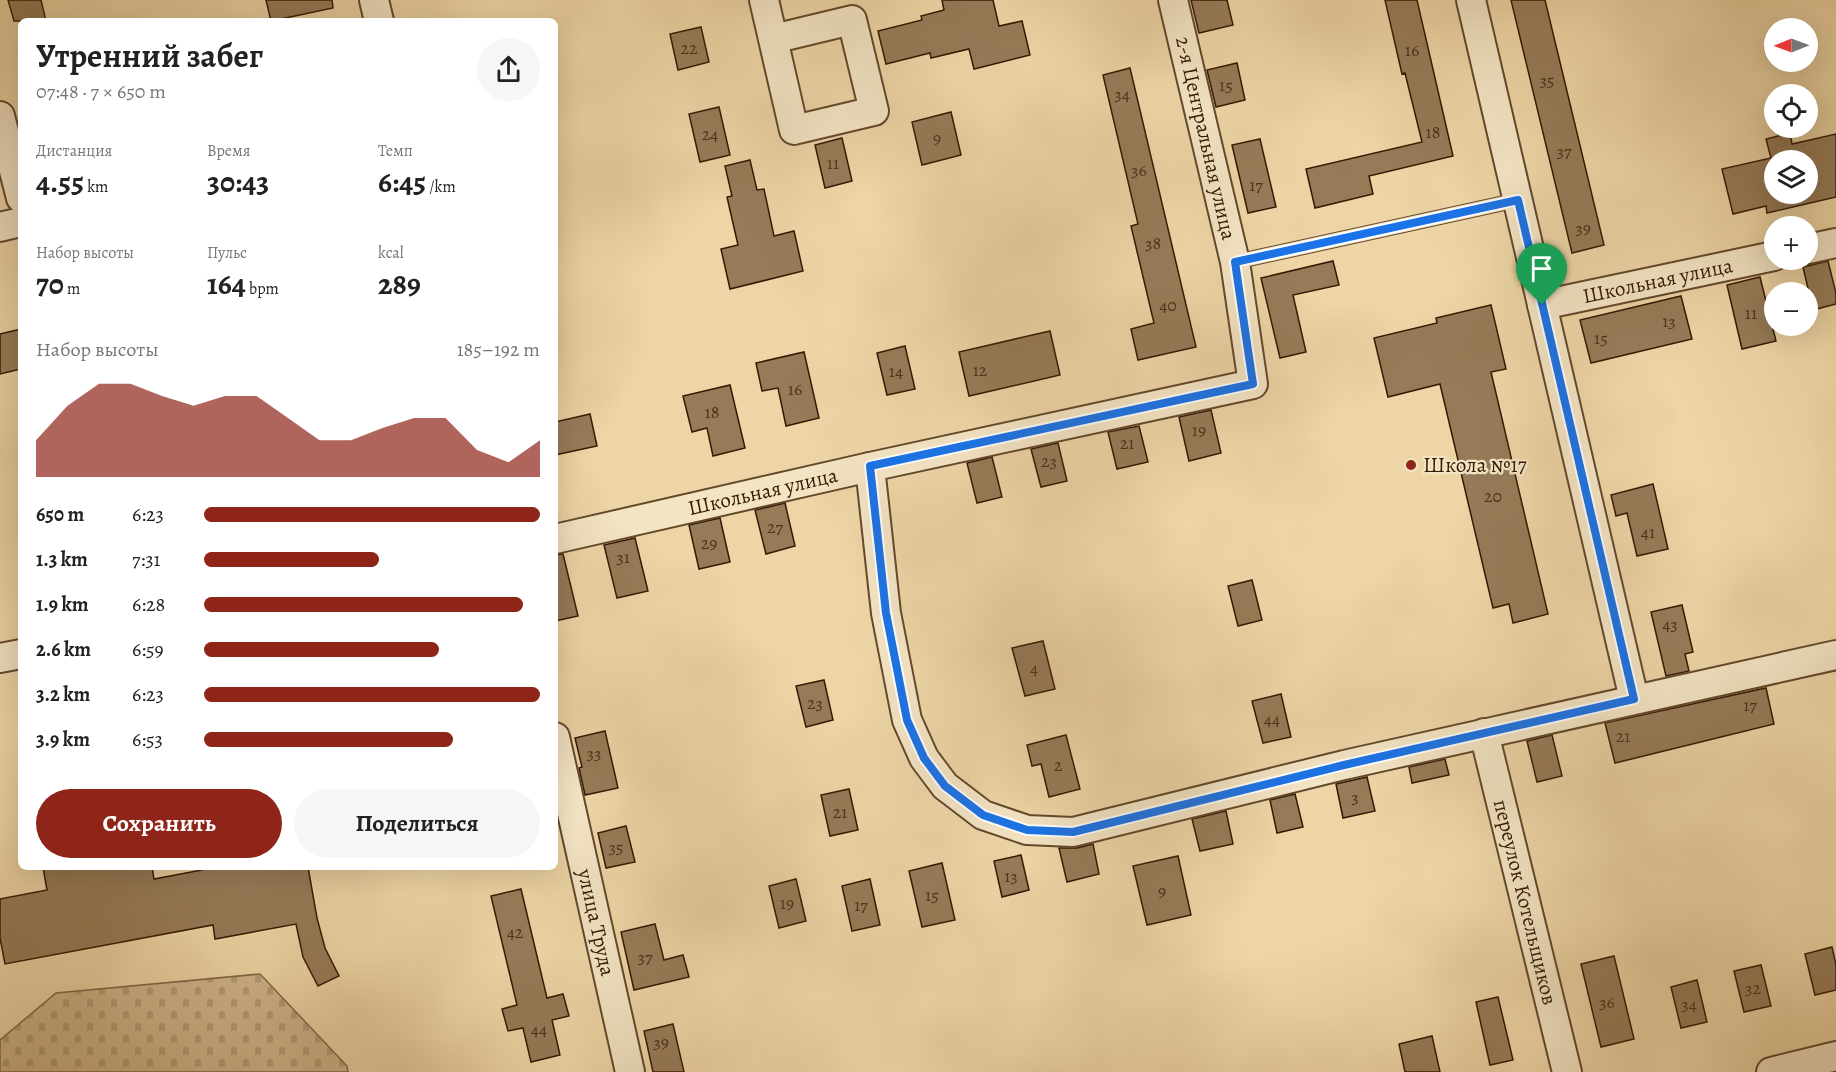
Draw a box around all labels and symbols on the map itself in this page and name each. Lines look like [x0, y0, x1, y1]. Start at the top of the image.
north arrow [1764, 18, 1818, 72]
street label: 2-я Центральная улица [1169, 33, 1243, 243]
house number: 22 [680, 36, 698, 60]
house number: 16 [1405, 38, 1419, 62]
house number: 35 [1539, 68, 1555, 92]
house number: 15 [1219, 73, 1233, 97]
house number: 34 [1114, 82, 1130, 106]
house number: 18 [1426, 120, 1440, 144]
house number: 24 [702, 122, 718, 146]
house number: 9 [933, 126, 941, 150]
house number: 37 [1556, 139, 1572, 163]
house number: 11 [827, 151, 839, 175]
house number: 36 [1131, 158, 1147, 182]
house number: 17 [1249, 173, 1263, 197]
house number: 39 [1575, 216, 1591, 240]
house number: 38 [1145, 231, 1161, 255]
pin [1516, 243, 1567, 305]
street label: Школьная улица [1580, 251, 1735, 310]
house number: 40 [1159, 293, 1177, 317]
house number: 11 [1745, 301, 1757, 325]
house number: 13 [1662, 309, 1676, 333]
house number: 15 [1594, 326, 1608, 350]
house number: 12 [973, 358, 988, 382]
house number: 14 [889, 359, 903, 383]
house number: 16 [788, 377, 802, 401]
house number: 18 [705, 400, 719, 424]
house number: 19 [1192, 418, 1206, 442]
house number: 21 [1120, 431, 1134, 455]
house number: 23 [1041, 449, 1057, 473]
place label: Школа №17 [1423, 451, 1527, 479]
marker: Школа №17 [1404, 458, 1418, 472]
street label: Школьная улица [685, 461, 841, 522]
house number: 20 [1484, 484, 1502, 508]
house number: 27 [767, 515, 783, 539]
house number: 41 [1641, 520, 1655, 544]
house number: 29 [701, 531, 717, 555]
house number: 31 [616, 545, 630, 569]
house number: 43 [1662, 612, 1678, 636]
house number: 4 [1030, 656, 1038, 680]
house number: 23 [807, 691, 823, 715]
house number: 17 [1743, 693, 1757, 717]
house number: 44 [1264, 707, 1280, 731]
house number: 21 [1616, 724, 1630, 748]
house number: 33 [587, 741, 601, 765]
house number: 2 [1054, 753, 1063, 777]
house number: 3 [1351, 785, 1359, 809]
street label: переулок Котельщиков [1487, 796, 1564, 1008]
house number: 21 [833, 800, 847, 824]
house number: 35 [608, 835, 624, 859]
house number: 13 [1004, 864, 1018, 888]
street label: улица Труда [571, 865, 622, 979]
house number: 9 [1158, 879, 1166, 903]
house number: 15 [925, 883, 939, 907]
house number: 19 [780, 891, 794, 915]
house number: 17 [854, 893, 868, 917]
house number: 42 [507, 920, 524, 944]
house number: 37 [637, 945, 653, 969]
house number: 32 [1745, 976, 1761, 1000]
house number: 36 [1599, 990, 1615, 1014]
house number: 34 [1681, 992, 1697, 1016]
house number: 44 [531, 1017, 547, 1041]
house number: 39 [653, 1030, 669, 1054]

